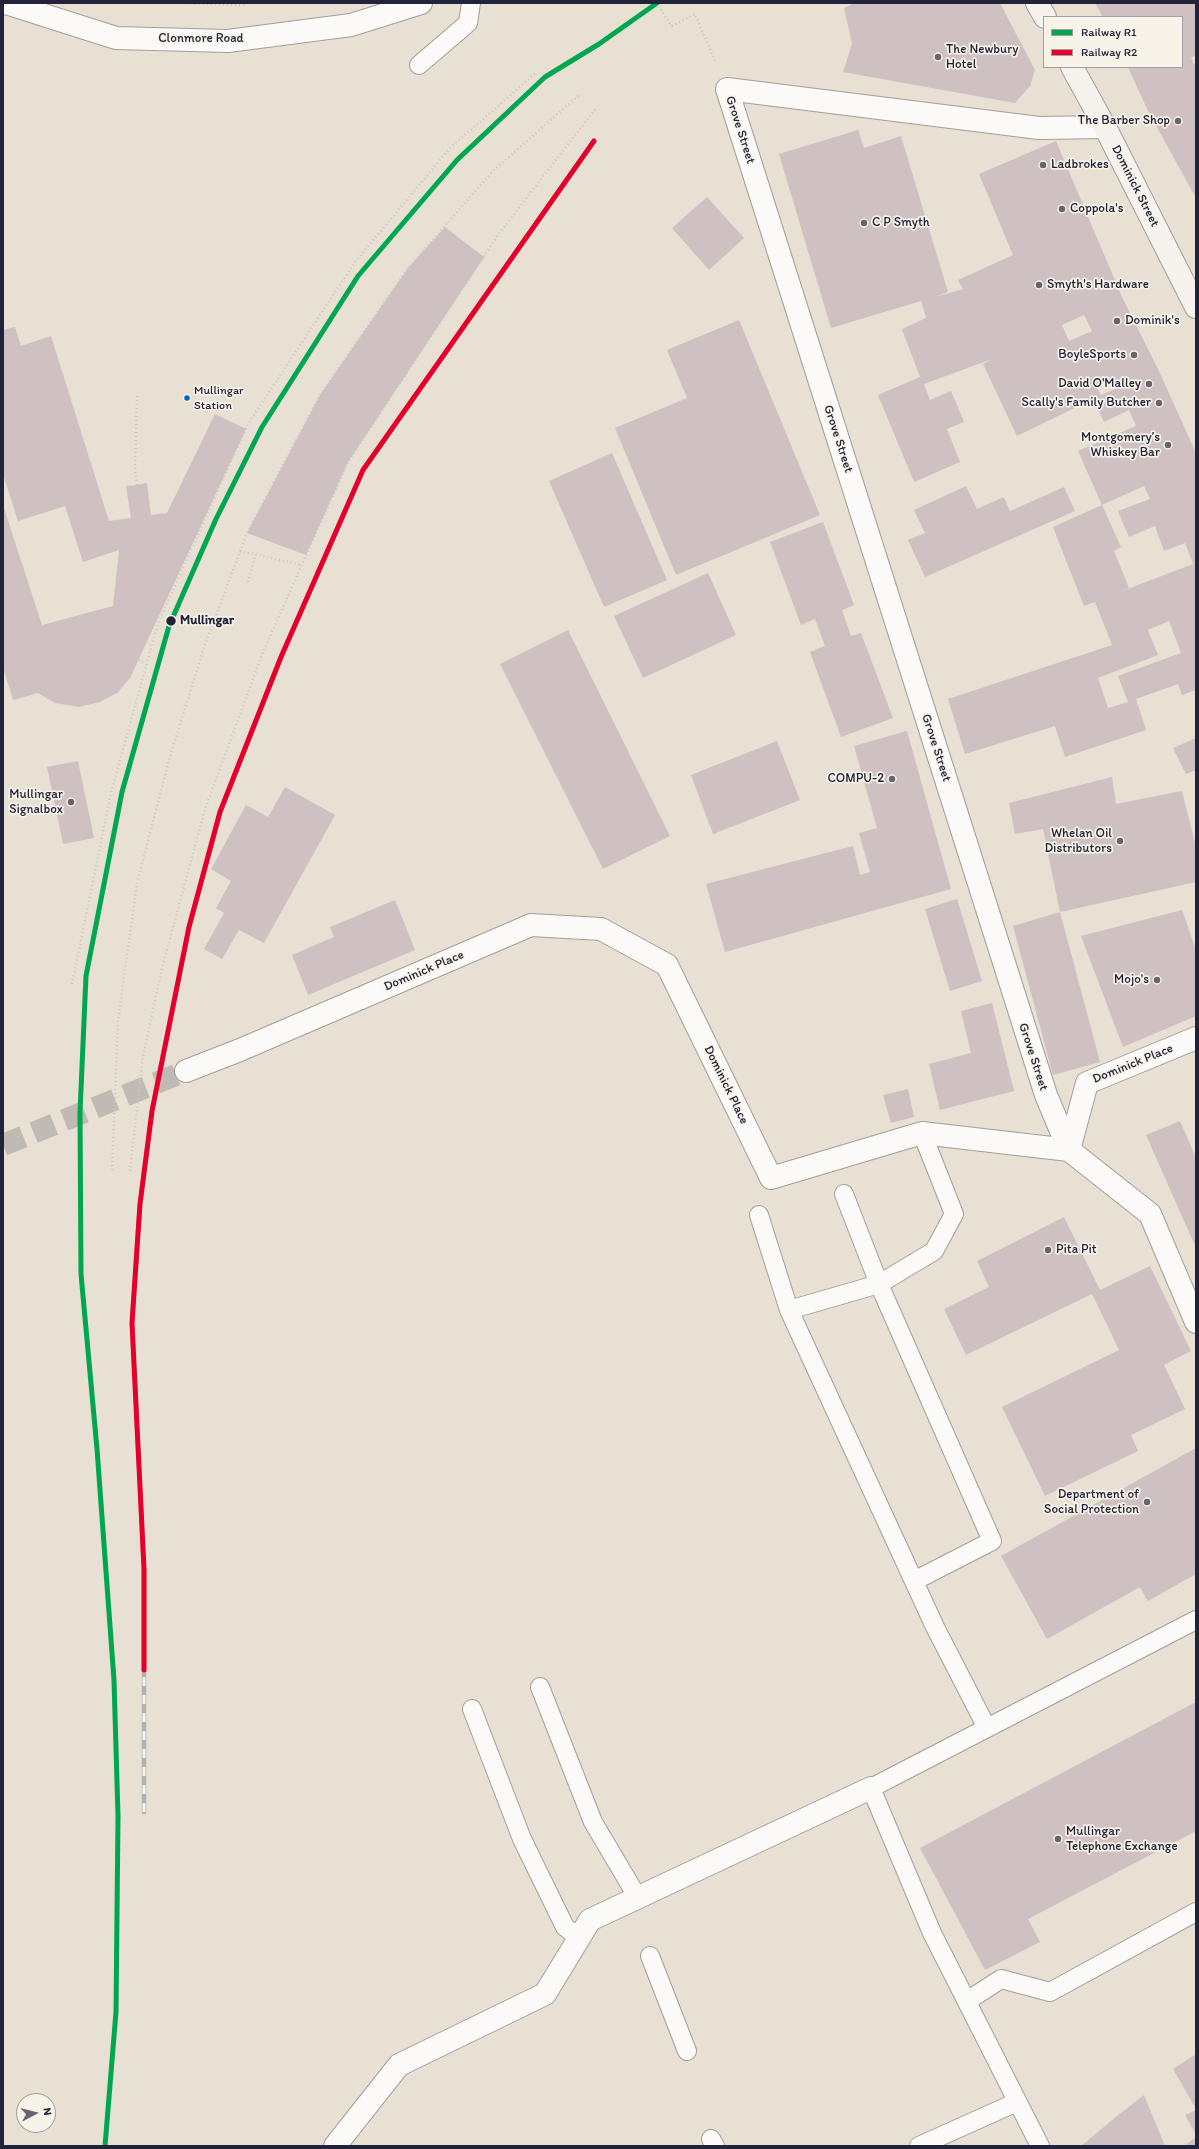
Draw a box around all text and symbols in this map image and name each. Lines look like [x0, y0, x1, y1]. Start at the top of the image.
legend [1043, 16, 1183, 68]
text: Railway R1 [1081, 25, 1137, 39]
street label: Clonmore Road [158, 31, 244, 47]
place label: The Newbury Hotel [946, 42, 1018, 73]
text: Railway R2 [1081, 45, 1137, 59]
marker: The Newbury Hotel [933, 52, 943, 62]
street label: Grove Street [722, 94, 758, 166]
place label: The Barber Shop [1078, 113, 1170, 129]
marker: The Barber Shop [1173, 116, 1183, 126]
street label: Dominick Street [1108, 142, 1162, 230]
place label: Ladbrokes [1051, 157, 1109, 173]
marker: Ladbrokes [1038, 160, 1048, 170]
place label: Coppola's [1070, 201, 1124, 217]
marker: Coppola's [1057, 204, 1067, 214]
place label: C P Smyth [872, 215, 930, 231]
marker: C P Smyth [859, 218, 869, 228]
place label: Smyth's Hardware [1047, 277, 1149, 293]
marker: Smyth's Hardware [1034, 280, 1044, 290]
place label: Dominik's [1125, 313, 1180, 329]
marker: Dominik's [1112, 316, 1122, 326]
place label: BoyleSports [1058, 347, 1126, 363]
marker: BoyleSports [1129, 350, 1139, 360]
place label: David O'Malley [1058, 376, 1141, 392]
marker: David O'Malley [1144, 379, 1154, 389]
place label: Mullingar Station [194, 384, 244, 412]
marker: Mullingar Station [182, 393, 192, 403]
place label: Scally's Family Butcher [1022, 395, 1151, 411]
marker: Scally's Family Butcher [1154, 398, 1164, 408]
street label: Grove Street [820, 403, 856, 475]
place label: Montgomery’s Whiskey Bar [1081, 430, 1160, 461]
marker: Montgomery’s Whiskey Bar [1163, 440, 1173, 450]
place label: Mullingar [180, 613, 234, 629]
marker: Mullingar [164, 614, 178, 628]
street label: Grove Street [918, 712, 954, 784]
place label: COMPU-2 [827, 771, 884, 787]
marker: COMPU-2 [887, 774, 897, 784]
place label: Mullingar Signalbox [9, 787, 63, 818]
marker: Mullingar Signalbox [66, 797, 76, 807]
place label: Whelan Oil Distributors [1044, 826, 1112, 857]
marker: Whelan Oil Distributors [1115, 836, 1125, 846]
street label: Dominick Place [382, 947, 466, 995]
place label: Mojo's [1114, 972, 1149, 988]
marker: Mojo's [1152, 975, 1162, 985]
street label: Grove Street [1015, 1021, 1051, 1093]
street label: Dominick Place [1090, 1041, 1176, 1087]
street label: Dominick Place [700, 1043, 752, 1127]
place label: Pita Pit [1056, 1242, 1097, 1258]
marker: Pita Pit [1043, 1245, 1053, 1255]
place label: Department of Social Protection [1044, 1487, 1139, 1518]
marker: Department of Social Protection [1142, 1497, 1152, 1507]
place label: Mullingar Telephone Exchange [1066, 1824, 1178, 1855]
marker: Mullingar Telephone Exchange [1053, 1834, 1063, 1844]
north arrow [16, 2093, 56, 2133]
text: N [41, 2107, 54, 2116]

